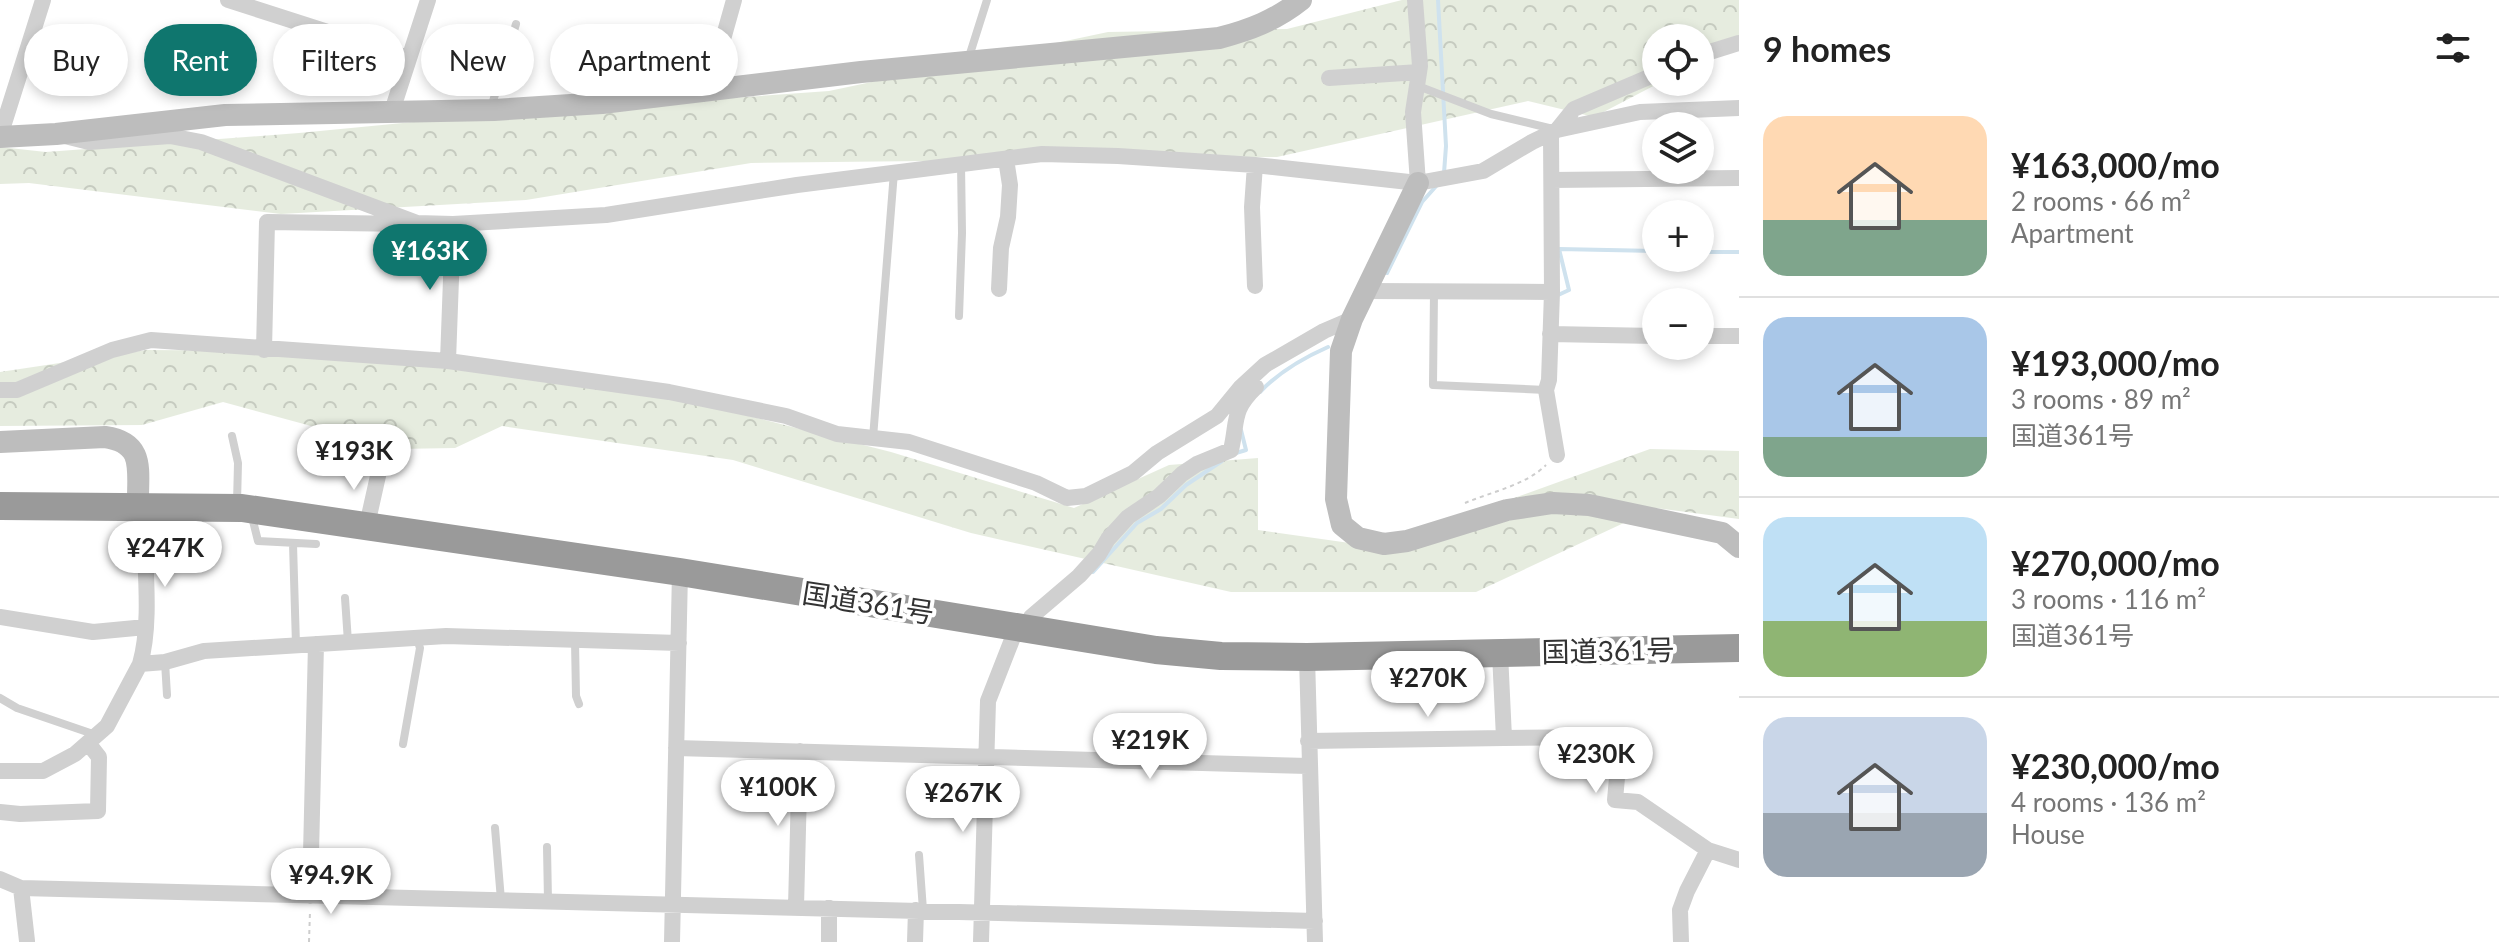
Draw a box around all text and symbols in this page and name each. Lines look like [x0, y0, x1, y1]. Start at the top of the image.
chip: Buy [24, 24, 128, 96]
chip: Rent [144, 24, 257, 96]
chip: Filters [273, 24, 405, 96]
chip: New [421, 24, 534, 96]
chip: Apartment [550, 24, 738, 96]
map controls [1642, 24, 1714, 360]
button: locate [1642, 24, 1714, 96]
icon: filters [2431, 26, 2475, 70]
text: 9 homes [1763, 28, 1891, 69]
button: layers [1642, 112, 1714, 184]
text: ¥163,000/mo [2011, 144, 2220, 185]
icon: home [1827, 148, 1923, 244]
text: 2 rooms · 66 m² [2011, 185, 2191, 217]
button: + [1642, 200, 1714, 272]
text: Apartment [2011, 217, 2134, 249]
pin: ¥163K [374, 224, 486, 292]
text: ¥163K [391, 234, 469, 266]
button: − [1642, 288, 1714, 360]
text: ¥193,000/mo [2011, 342, 2220, 383]
icon: home [1827, 349, 1923, 445]
text: 3 rooms · 89 m² [2011, 383, 2191, 415]
text: 国道361号 [2011, 419, 2134, 451]
pin: ¥193K [298, 424, 410, 492]
text: ¥193K [315, 434, 393, 466]
pin: ¥247K [109, 521, 221, 589]
text: ¥247K [126, 531, 204, 563]
text: ¥270,000/mo [2011, 542, 2220, 583]
icon: home [1827, 549, 1923, 645]
street label: 国道361号 [800, 575, 936, 629]
text: 3 rooms · 116 m² [2011, 583, 2206, 615]
text: 国道361号 [2011, 619, 2134, 651]
street label: 国道361号 [1541, 632, 1675, 668]
pin: ¥270K [1372, 651, 1484, 719]
text: ¥270K [1389, 661, 1467, 693]
pin: ¥219K [1094, 713, 1206, 781]
text: ¥219K [1111, 723, 1189, 755]
pin: ¥230K [1540, 727, 1652, 795]
text: ¥230K [1557, 737, 1635, 769]
text: ¥230,000/mo [2011, 745, 2220, 786]
icon: home [1827, 749, 1923, 845]
pin: ¥100K [722, 760, 834, 828]
pin: ¥267K [907, 766, 1019, 834]
text: ¥100K [739, 770, 817, 802]
text: ¥267K [924, 776, 1002, 808]
text: 4 rooms · 136 m² [2011, 786, 2206, 818]
text: House [2011, 818, 2085, 850]
pin: ¥94.9K [266, 848, 396, 916]
text: ¥94.9K [289, 858, 373, 890]

